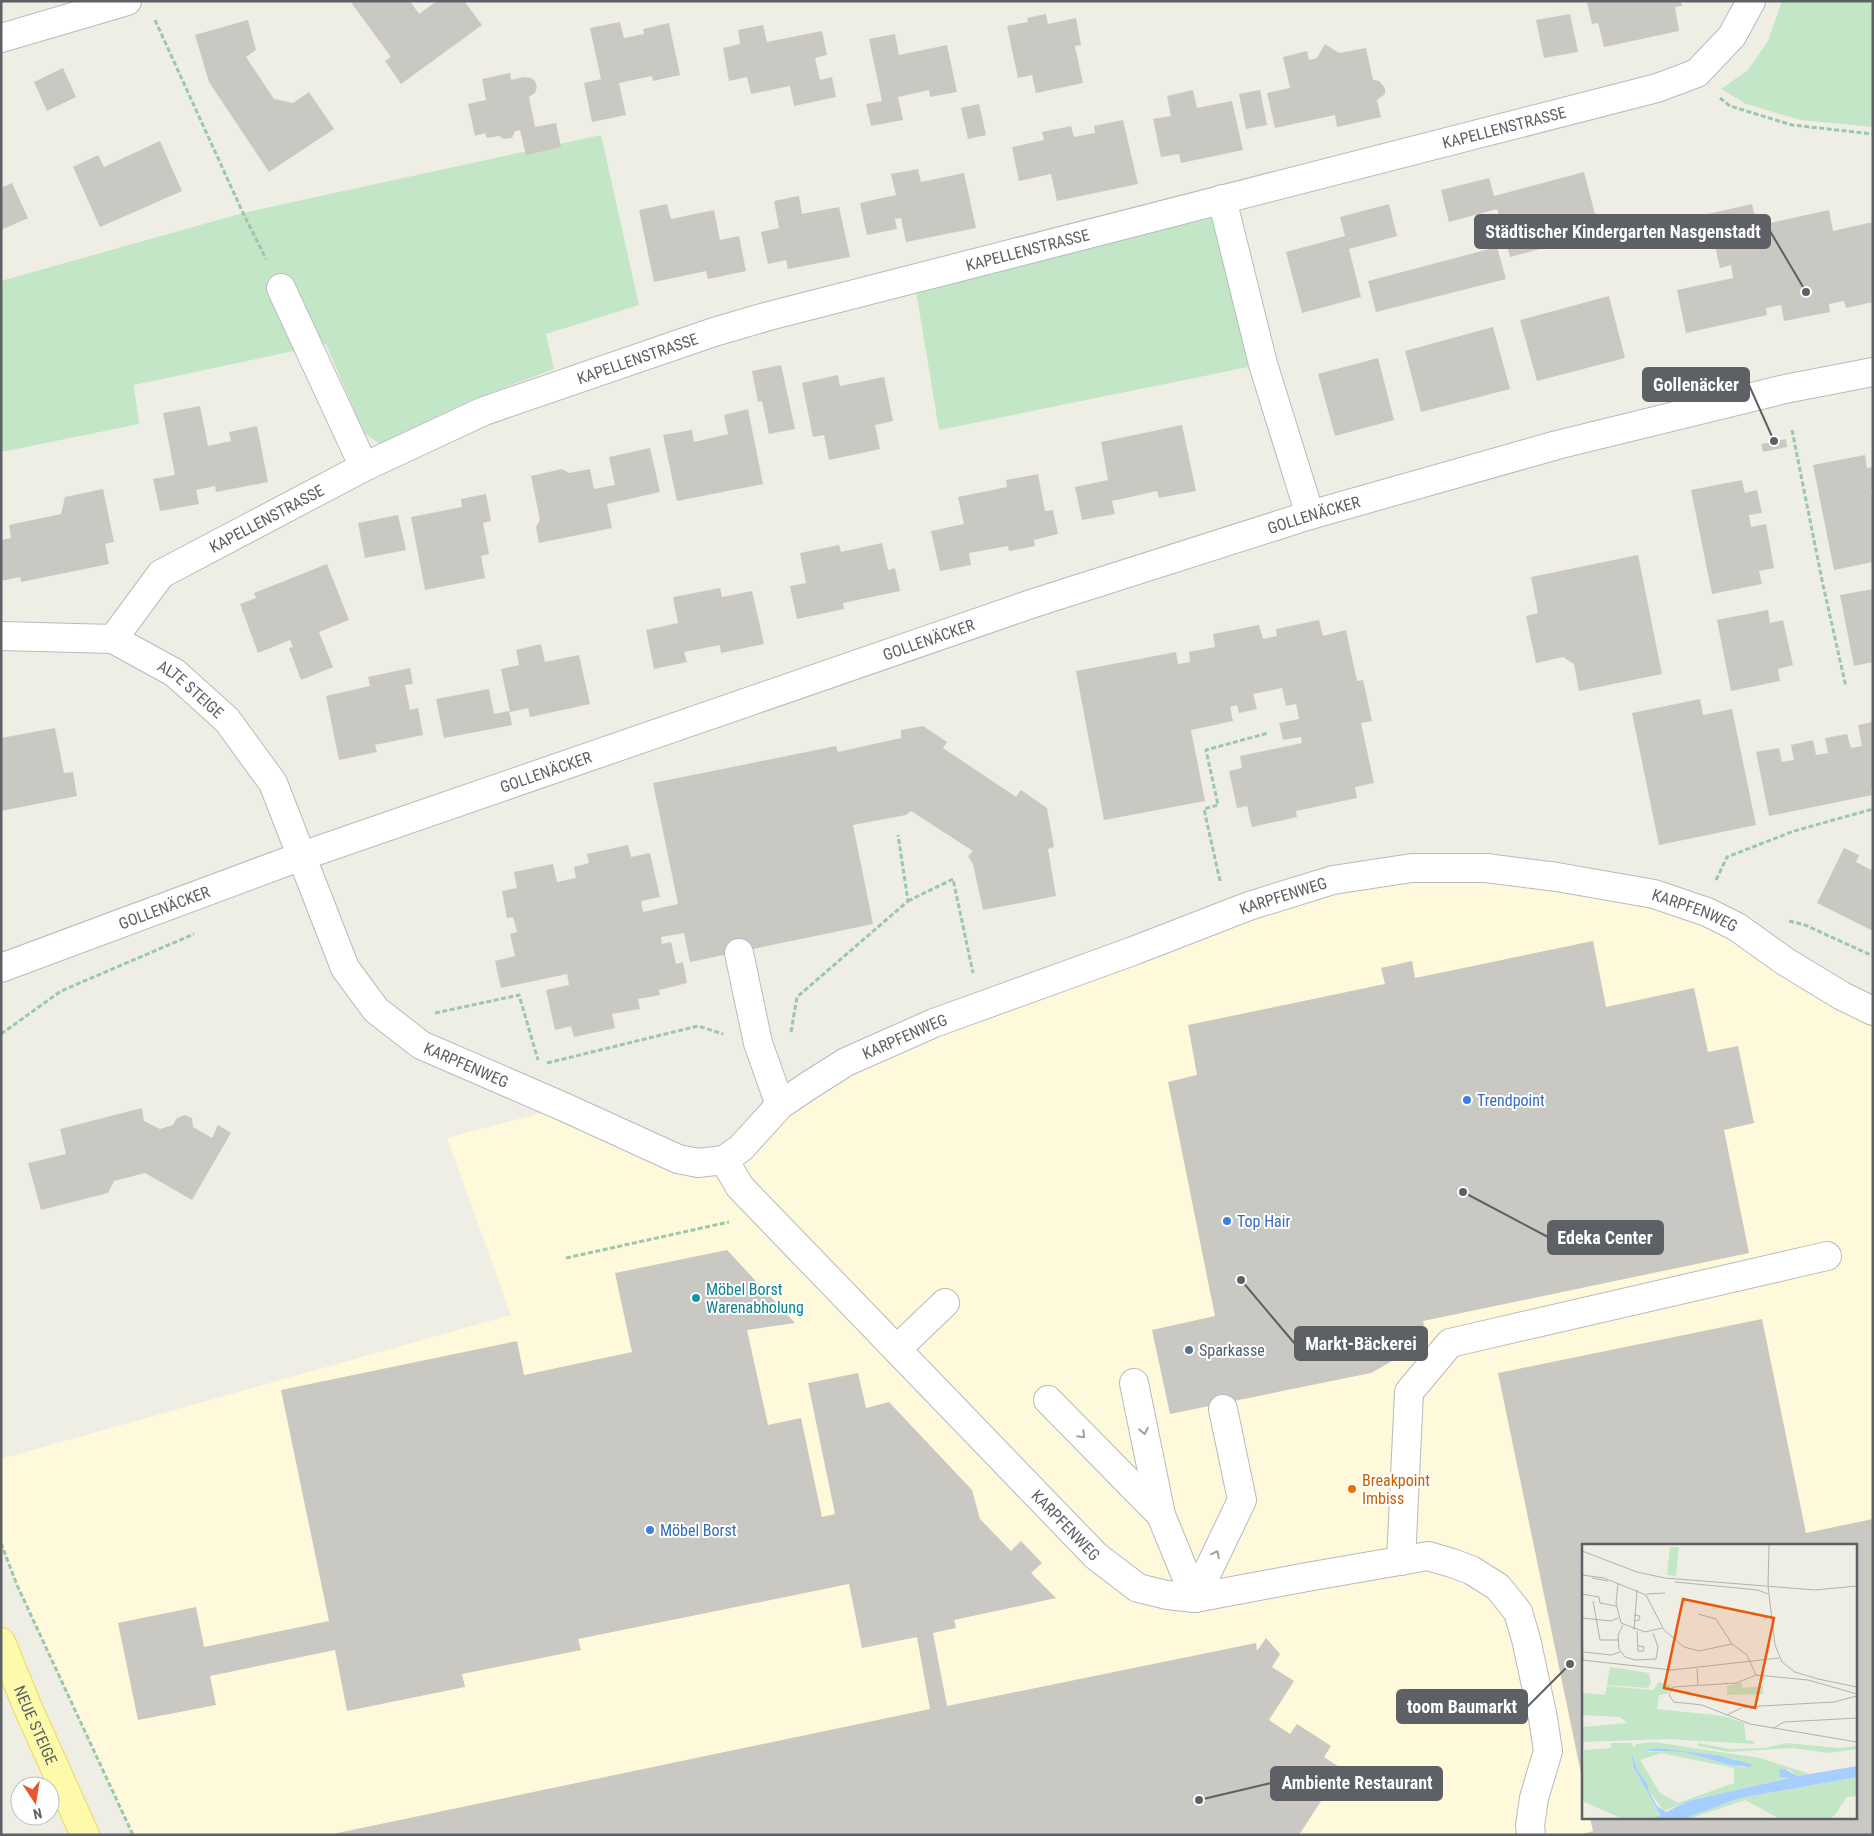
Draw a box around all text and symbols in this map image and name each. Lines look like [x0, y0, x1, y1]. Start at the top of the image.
street label: KAPELLENSTRASSE [1440, 103, 1568, 153]
callout: Städtischer Kindergarten Nasgenstadt [1475, 215, 1770, 248]
text: Städtischer Kindergarten Nasgenstadt [1485, 221, 1761, 242]
street label: KAPELLENSTRASSE [964, 225, 1091, 275]
street label: KAPELLENSTRASSE [575, 329, 701, 388]
callout: Gollenäcker [1643, 368, 1749, 401]
text: Gollenäcker [1653, 374, 1739, 395]
street label: KAPELLENSTRASSE [206, 481, 327, 557]
street label: GOLLENÄCKER [1265, 492, 1363, 538]
street label: GOLLENÄCKER [880, 615, 977, 665]
street label: ALTE STEIGE [154, 656, 227, 722]
street label: GOLLENÄCKER [498, 747, 595, 797]
street label: KARPFENWEG [1237, 873, 1329, 919]
street label: GOLLENÄCKER [116, 882, 213, 933]
street label: KARPFENWEG [1649, 885, 1741, 936]
street label: KARPFENWEG [860, 1010, 950, 1064]
street label: KARPFENWEG [421, 1038, 511, 1092]
place label: Trendpoint [1477, 1091, 1545, 1110]
marker: Trendpoint [1461, 1094, 1473, 1106]
place label: Top Hair [1237, 1212, 1290, 1231]
marker: Top Hair [1221, 1215, 1233, 1227]
callout: Edeka Center [1548, 1221, 1663, 1254]
text: Edeka Center [1557, 1227, 1653, 1248]
place label: Möbel Borst Warenabholung [706, 1280, 804, 1317]
marker: Möbel Borst Warenabholung [690, 1292, 702, 1304]
callout: Markt-Bäckerei [1295, 1327, 1427, 1360]
text: Markt-Bäckerei [1305, 1333, 1417, 1354]
place label: Sparkasse [1199, 1341, 1265, 1360]
marker: Sparkasse [1183, 1344, 1195, 1356]
one-way arrow [1138, 1427, 1148, 1436]
one-way arrow [1076, 1429, 1085, 1438]
place label: Breakpoint Imbiss [1362, 1471, 1430, 1508]
marker: Breakpoint Imbiss [1346, 1483, 1358, 1495]
street label: KARPFENWEG [1027, 1486, 1104, 1564]
place label: Möbel Borst [660, 1521, 737, 1540]
marker: Möbel Borst [644, 1524, 656, 1536]
inset map [1582, 1544, 1856, 1818]
one-way arrow [1210, 1550, 1220, 1559]
street label: NEUE STEIGE [10, 1683, 61, 1768]
callout: toom Baumarkt [1397, 1690, 1527, 1723]
text: toom Baumarkt [1407, 1696, 1517, 1717]
callout: Ambiente Restaurant [1271, 1767, 1442, 1800]
text: Ambiente Restaurant [1281, 1772, 1433, 1793]
north arrow [10, 1776, 60, 1826]
text: N [32, 1805, 44, 1822]

